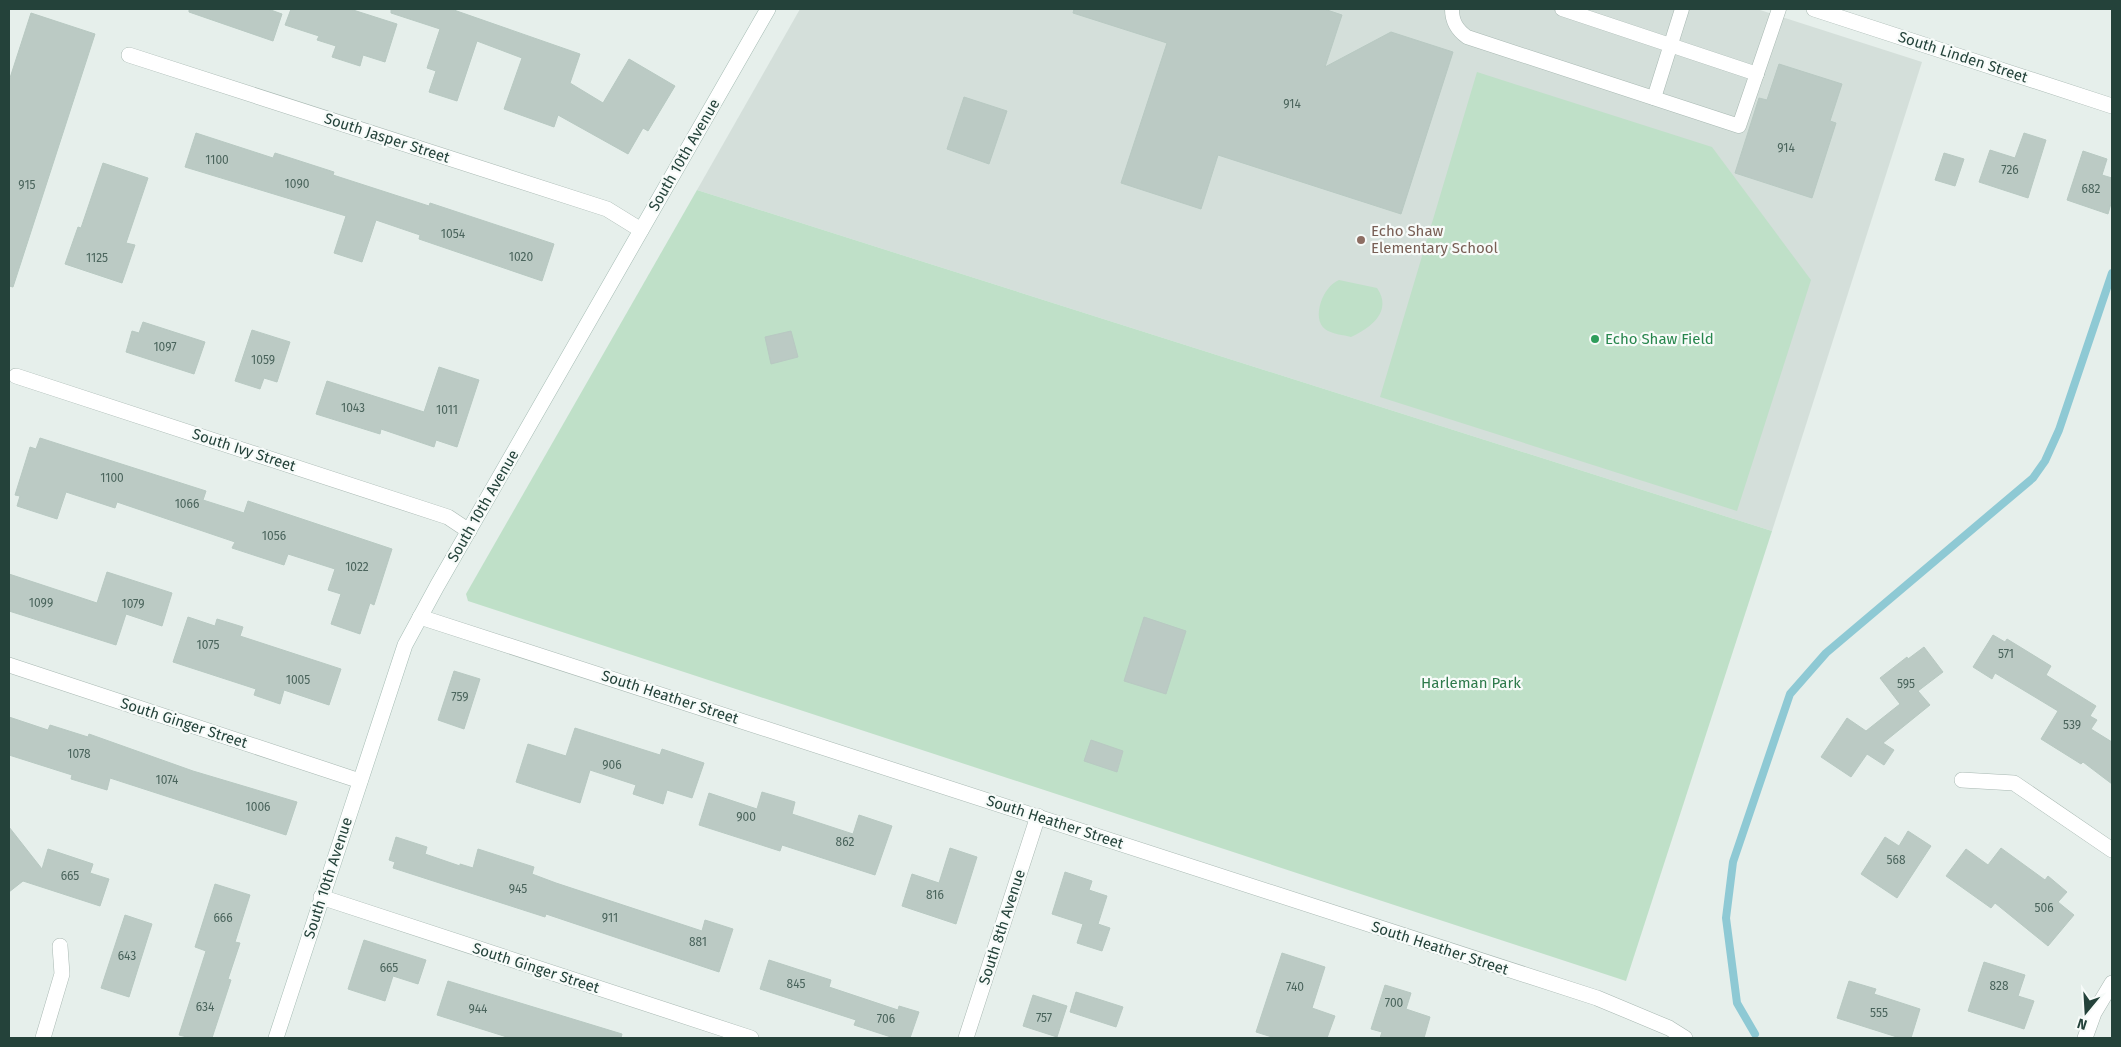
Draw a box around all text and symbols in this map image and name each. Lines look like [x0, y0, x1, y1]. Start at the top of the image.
street label: South Linden Street [1896, 28, 2030, 87]
street label: South 10th Avenue [645, 96, 723, 214]
house number: 914 [1283, 97, 1301, 111]
street label: South Jasper Street [322, 109, 453, 167]
house number: 914 [1777, 141, 1795, 155]
house number: 1100 [205, 153, 229, 167]
house number: 726 [2001, 163, 2019, 177]
house number: 1090 [285, 177, 310, 191]
house number: 915 [18, 178, 36, 192]
house number: 682 [2082, 182, 2100, 196]
place label: Echo Shaw Elementary School [1371, 222, 1499, 257]
house number: 1054 [441, 227, 466, 241]
marker: Echo Shaw Elementary School [1355, 234, 1367, 246]
house number: 1020 [509, 250, 533, 264]
house number: 1125 [86, 251, 108, 265]
place label: Echo Shaw Field [1605, 330, 1714, 348]
marker: Echo Shaw Field [1589, 333, 1601, 345]
house number: 1097 [153, 340, 177, 354]
house number: 1059 [251, 353, 275, 367]
house number: 1043 [341, 401, 365, 415]
house number: 1011 [436, 403, 458, 417]
street label: South Ivy Street [190, 425, 299, 475]
street label: South 10th Avenue [444, 447, 522, 565]
house number: 1100 [100, 471, 124, 485]
house number: 1066 [175, 497, 199, 511]
house number: 1056 [262, 529, 286, 543]
house number: 1022 [345, 560, 369, 574]
house number: 1099 [29, 596, 53, 610]
house number: 1079 [121, 597, 145, 611]
house number: 1075 [197, 638, 219, 652]
house number: 571 [1998, 647, 2014, 661]
street label: South Heather Street [599, 666, 741, 728]
house number: 1005 [286, 673, 310, 687]
park label: Harleman Park [1421, 674, 1521, 692]
house number: 595 [1897, 677, 1915, 691]
house number: 759 [451, 690, 469, 704]
street label: South Ginger Street [118, 694, 250, 752]
house number: 539 [2063, 718, 2081, 732]
house number: 1078 [67, 747, 91, 761]
house number: 906 [602, 758, 622, 772]
house number: 1074 [156, 773, 179, 787]
street label: South Heather Street [984, 791, 1126, 853]
house number: 1006 [246, 800, 270, 814]
house number: 900 [736, 810, 756, 824]
street label: South 10th Avenue [300, 815, 356, 941]
house number: 862 [836, 835, 854, 849]
house number: 568 [1886, 853, 1906, 867]
street label: South 8th Avenue [975, 867, 1029, 987]
house number: 665 [61, 869, 79, 883]
house number: 945 [509, 882, 527, 896]
house number: 816 [926, 888, 944, 902]
house number: 506 [2034, 901, 2054, 915]
house number: 666 [213, 911, 233, 925]
house number: 911 [602, 911, 618, 925]
street label: South Heather Street [1369, 917, 1511, 979]
house number: 881 [689, 935, 707, 949]
street label: South Ginger Street [470, 939, 602, 997]
house number: 643 [118, 949, 136, 963]
house number: 665 [380, 961, 398, 975]
house number: 845 [787, 977, 805, 991]
house number: 828 [1989, 979, 2009, 993]
house number: 740 [1286, 980, 1304, 994]
north arrow [2061, 987, 2111, 1037]
house number: 700 [1385, 996, 1404, 1010]
house number: 634 [196, 1000, 215, 1014]
house number: 944 [469, 1002, 488, 1016]
house number: 555 [1870, 1006, 1888, 1020]
house number: 757 [1036, 1011, 1052, 1025]
house number: 706 [877, 1012, 895, 1026]
text: N [2075, 1014, 2089, 1033]

